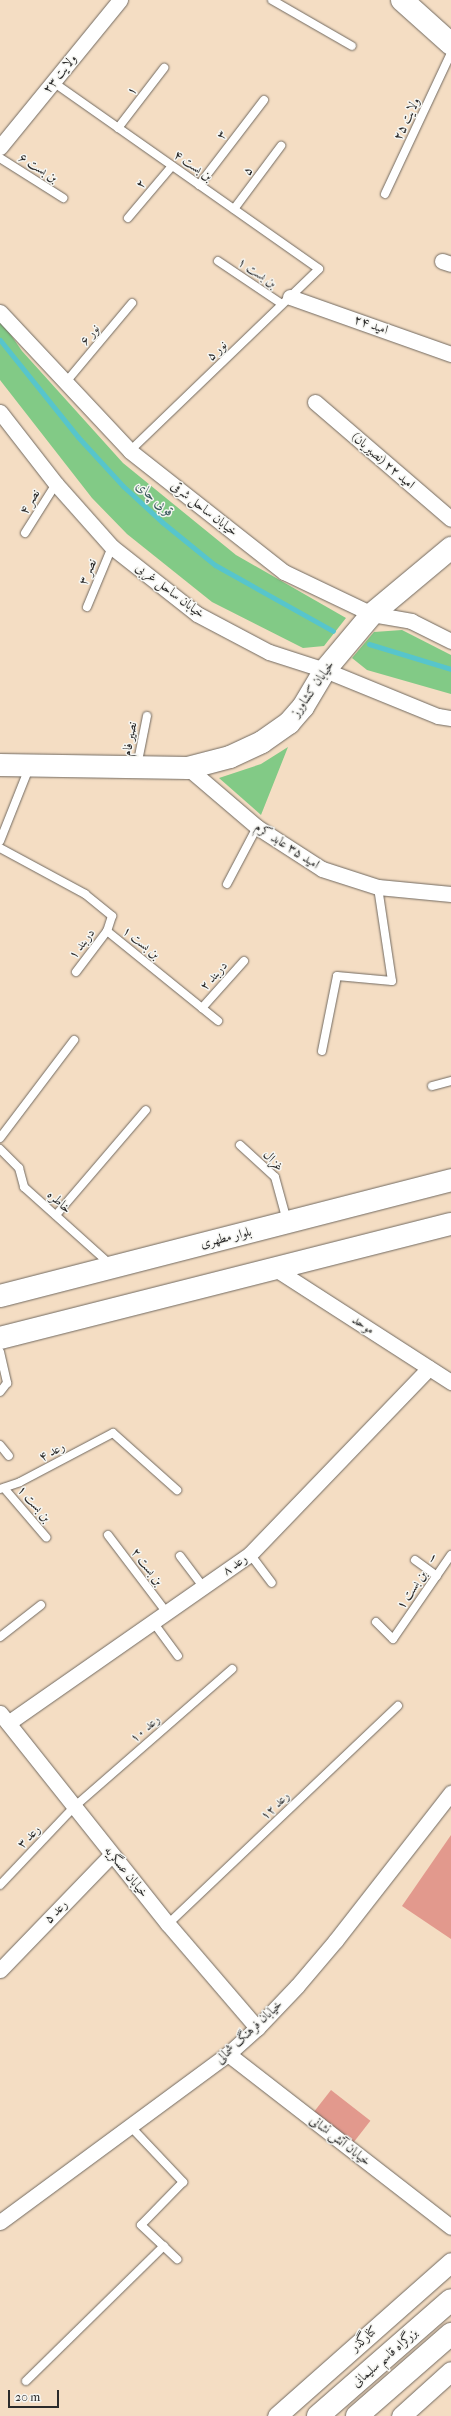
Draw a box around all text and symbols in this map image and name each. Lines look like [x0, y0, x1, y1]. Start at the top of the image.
street label: ولایت ۲۳ [40, 51, 80, 97]
street label: ۱ [123, 83, 141, 99]
street label: ولایت ۲۵ [390, 95, 424, 143]
street label: ۳ [213, 127, 231, 143]
street label: بن بست ۴ [171, 147, 215, 185]
street label: بن بست ۶ [15, 150, 61, 186]
street label: ۵ [239, 163, 257, 179]
street label: ۲ [133, 176, 149, 192]
street label: بن بست ۱ [235, 254, 279, 292]
street label: امید ۲۴ [352, 312, 390, 338]
street label: نور ۶ [77, 321, 103, 349]
street label: نور ۵ [203, 338, 231, 364]
street label: امید ۲۲ (نصیریان) [348, 429, 418, 493]
water label: قوبی چای [132, 477, 178, 521]
street label: خیابان ساحل شرقی [167, 478, 241, 540]
street label: نصر ۴ [16, 487, 44, 517]
street label: نصر ۳ [76, 557, 100, 587]
street label: خیابان ساحل غربی [132, 560, 208, 622]
street label: خیابان کشاورز [288, 658, 338, 720]
street label: نصیر فام [119, 721, 141, 757]
street label: امید ۳۵ عابد کرم [252, 819, 322, 873]
street label: بن بست ۱ [119, 923, 163, 963]
street label: دربند ۱ [66, 926, 98, 962]
street label: دربند ۲ [197, 958, 231, 994]
street label: غزال [259, 1147, 287, 1175]
street label: خاطره [44, 1187, 74, 1217]
street label: بلوار مطهری [199, 1224, 253, 1252]
street label: موحد [349, 1312, 377, 1338]
street label: رعد ۴ [37, 1439, 67, 1465]
street label: بن بست ۱ [14, 1482, 54, 1526]
street label: بن بست ۲ [128, 1545, 166, 1589]
street label: ۱ [425, 1549, 441, 1567]
street label: رعد ۸ [220, 1551, 250, 1579]
street label: بن بست ۱ [393, 1568, 431, 1612]
street label: رعد ۱۰ [127, 1712, 163, 1746]
street label: رعد ۱۲ [257, 1788, 293, 1824]
street label: رعد ۳ [14, 1822, 44, 1852]
street label: خیابان عسگریه [101, 1843, 151, 1901]
street label: رعد ۵ [41, 1897, 71, 1927]
street label: خیابان فرهنگ شمالی [212, 1997, 286, 2067]
street label: خیابان آتش نشانی [306, 2112, 374, 2170]
street label: کنارگذر [347, 2323, 381, 2355]
street label: بزرگراه قاسم سلیمانی [349, 2325, 421, 2391]
scale bar [10, 2382, 61, 2408]
text: 20 m [15, 2390, 40, 2404]

